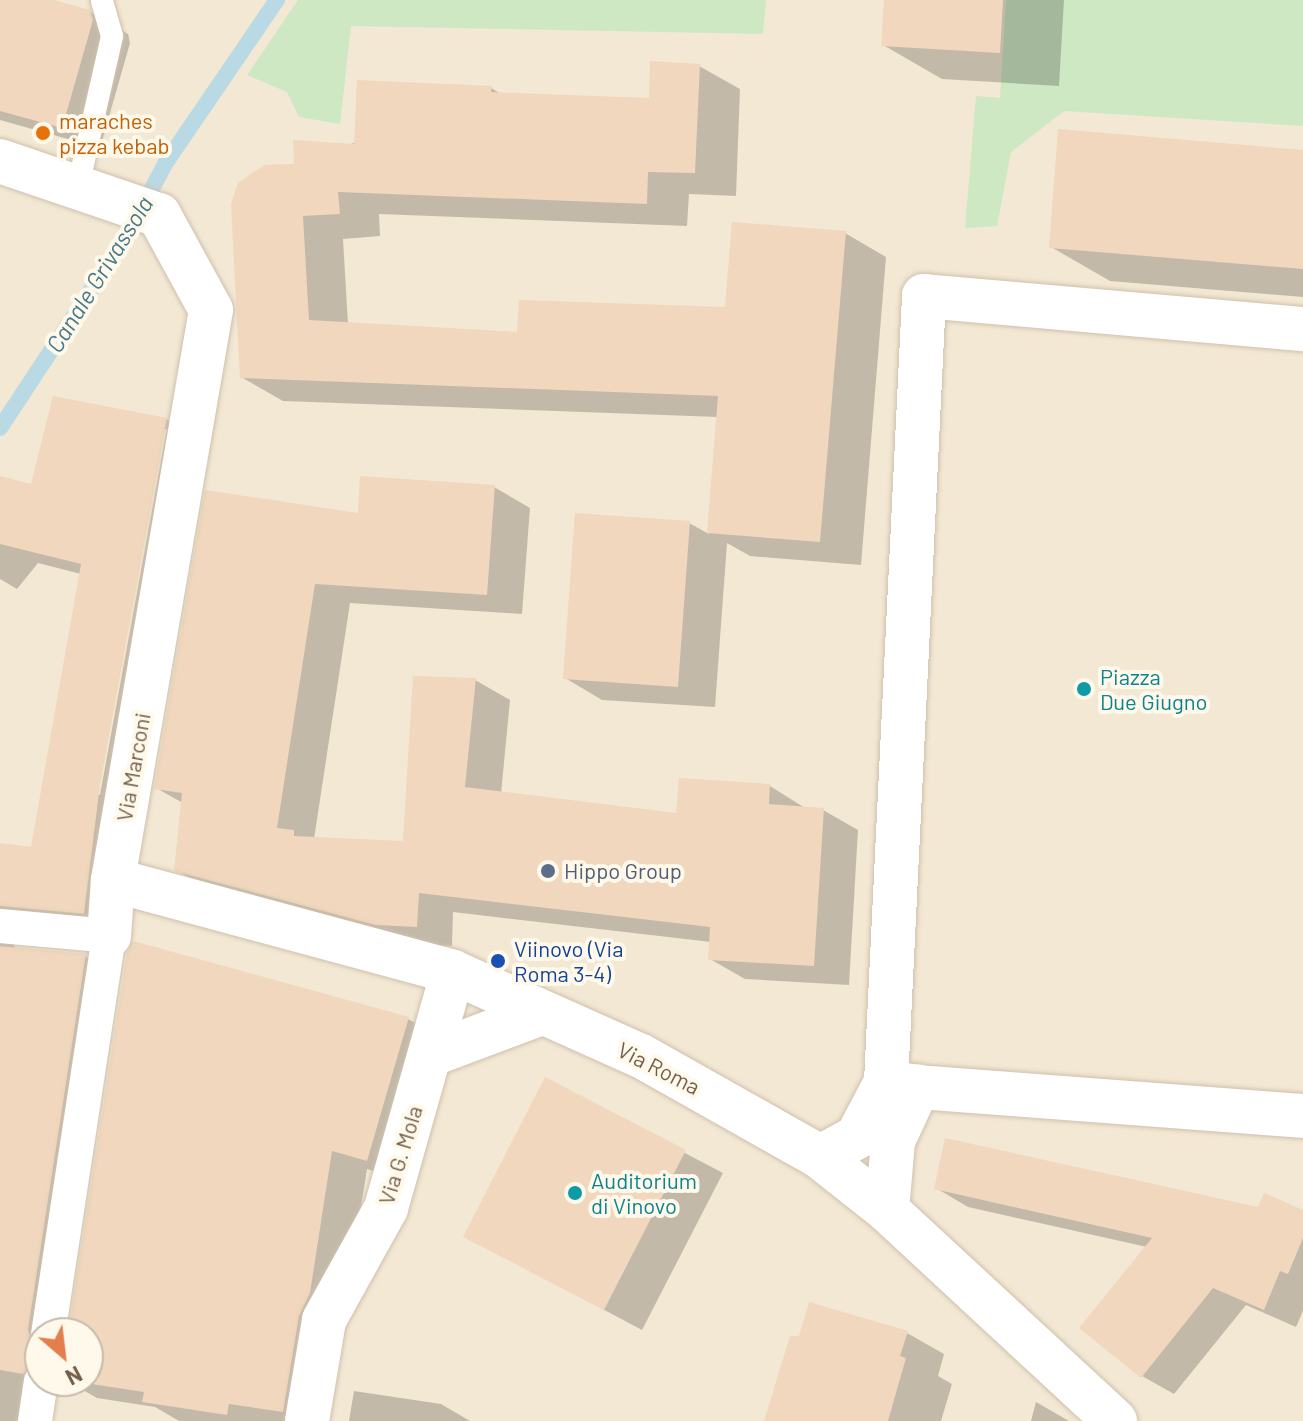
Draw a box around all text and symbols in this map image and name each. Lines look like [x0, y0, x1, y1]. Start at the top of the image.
place label: maraches pizza kebab [59, 107, 170, 158]
marker: maraches pizza kebab [34, 124, 52, 142]
water label: Canale Grivassola [39, 190, 159, 358]
place label: Piazza Due Giugno [1100, 663, 1208, 714]
marker: Piazza Due Giugno [1075, 680, 1093, 698]
street label: Via Marconi [110, 711, 156, 823]
place label: Hippo Group [564, 858, 682, 884]
marker: Hippo Group [539, 862, 557, 880]
place label: Viinovo (Via Roma 3-4) [514, 935, 623, 986]
marker: Viinovo (Via Roma 3-4) [489, 952, 507, 970]
street label: Via Roma [613, 1036, 705, 1100]
street label: Via G. Mola [372, 1102, 428, 1208]
place label: Auditorium di Vinovo [591, 1167, 697, 1218]
marker: Auditorium di Vinovo [566, 1184, 584, 1202]
north arrow [24, 1317, 104, 1397]
text: N [62, 1362, 87, 1391]

